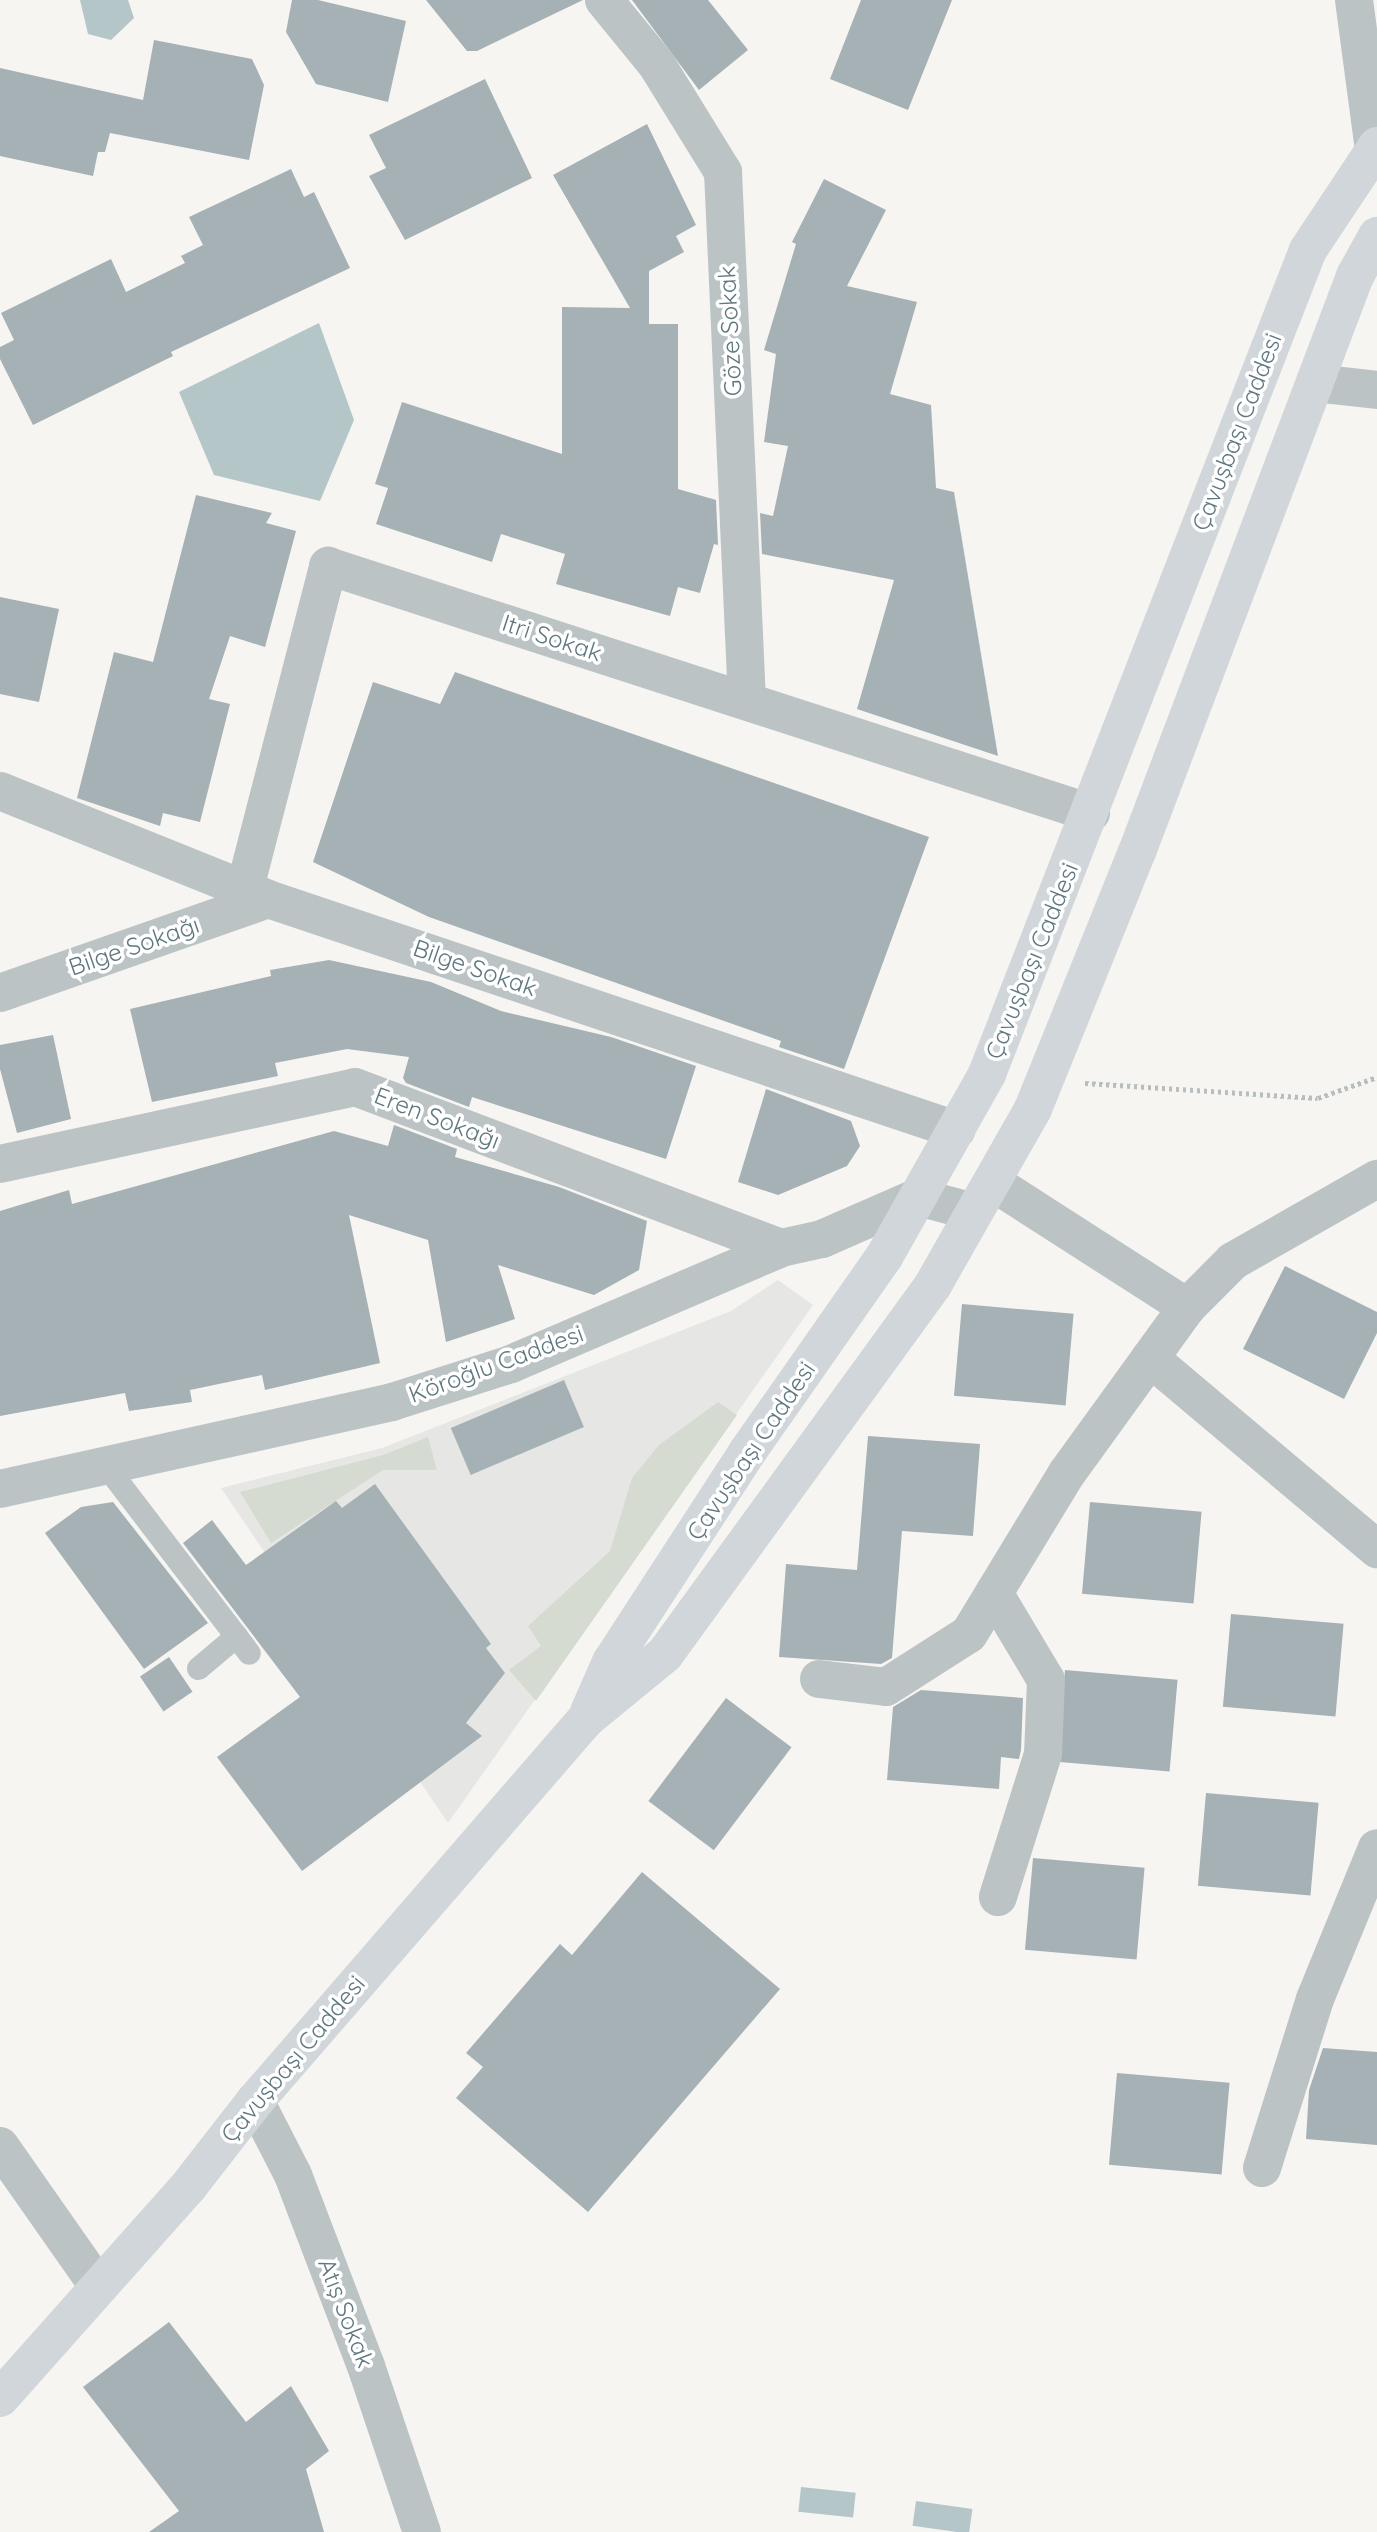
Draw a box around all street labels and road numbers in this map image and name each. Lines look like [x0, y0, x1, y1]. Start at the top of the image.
street label: Göze Sokak [712, 265, 748, 397]
street label: Çavuşbaşı Caddesi [1186, 329, 1288, 535]
street label: Itri Sokak [498, 608, 606, 668]
street label: Çavuşbaşı Caddesi [980, 859, 1084, 1063]
street label: Bilge Sokağı [65, 910, 203, 982]
street label: Bilge Sokak [409, 933, 541, 1003]
street label: Eren Sokağı [370, 1081, 504, 1155]
street label: Köroğlu Caddesi [405, 1319, 587, 1409]
street label: Çavuşbaşı Caddesi [681, 1356, 821, 1546]
street label: Çavuşbaşı Caddesi [215, 1970, 371, 2148]
street label: Atış Sokak [312, 2254, 380, 2372]

